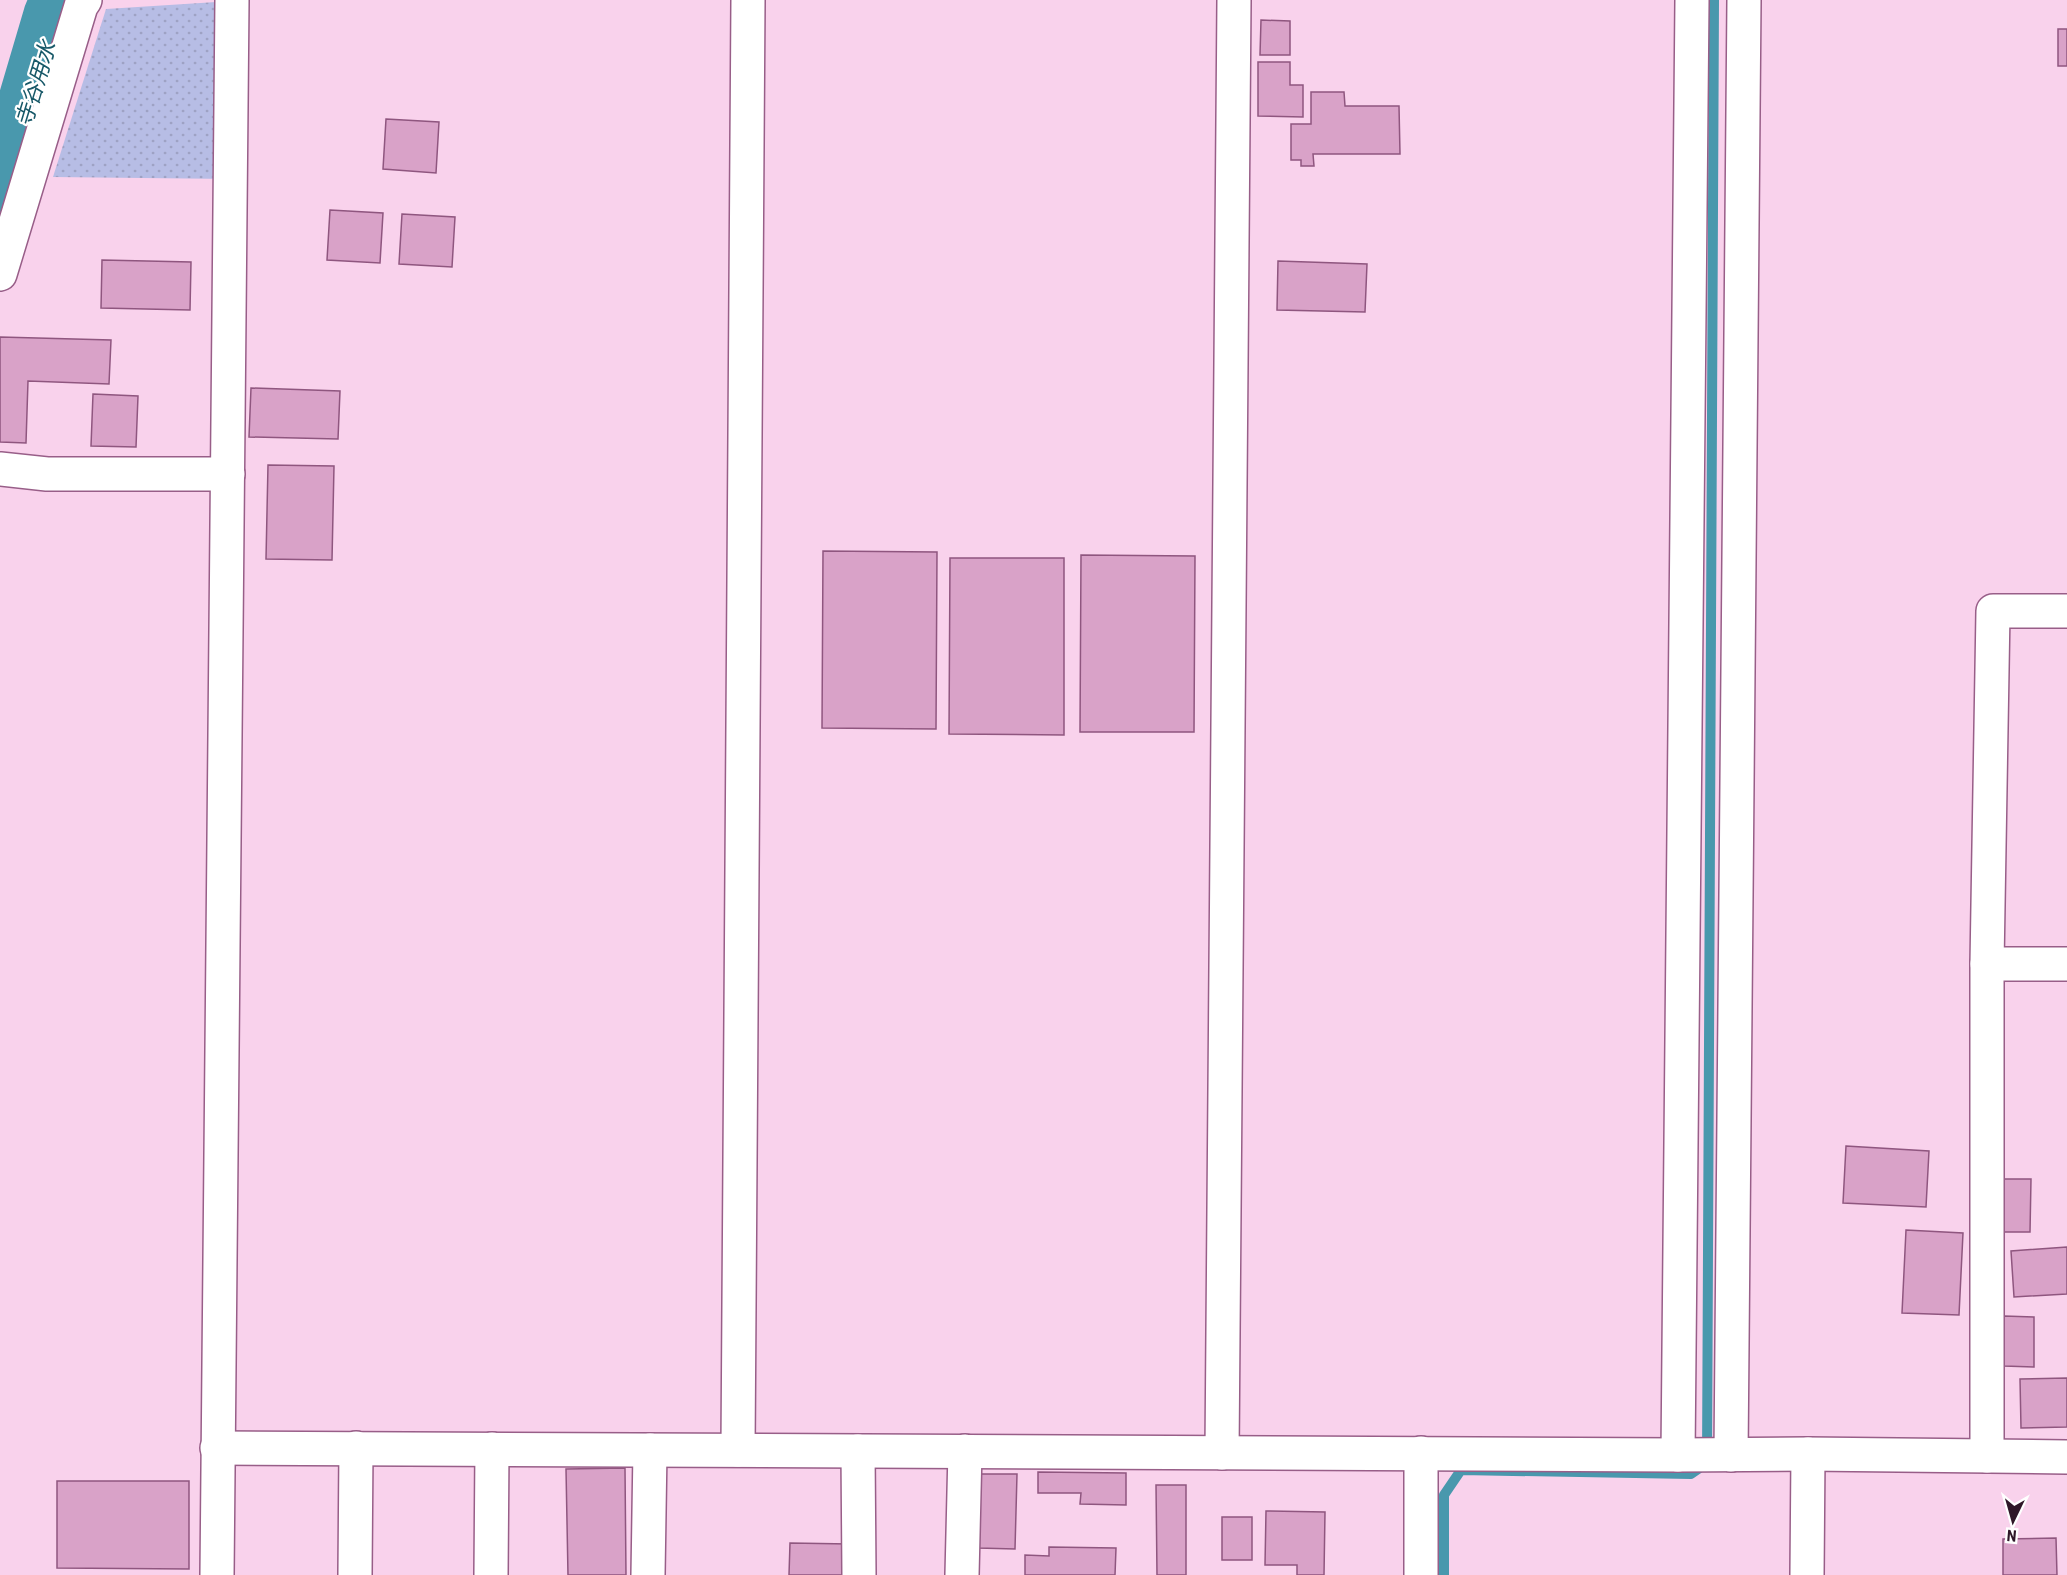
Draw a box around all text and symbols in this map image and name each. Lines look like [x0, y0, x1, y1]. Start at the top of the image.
water label: 寺谷用水 [11, 36, 61, 130]
north arrow [1983, 1491, 2043, 1551]
text: N [2006, 1526, 2017, 1545]

